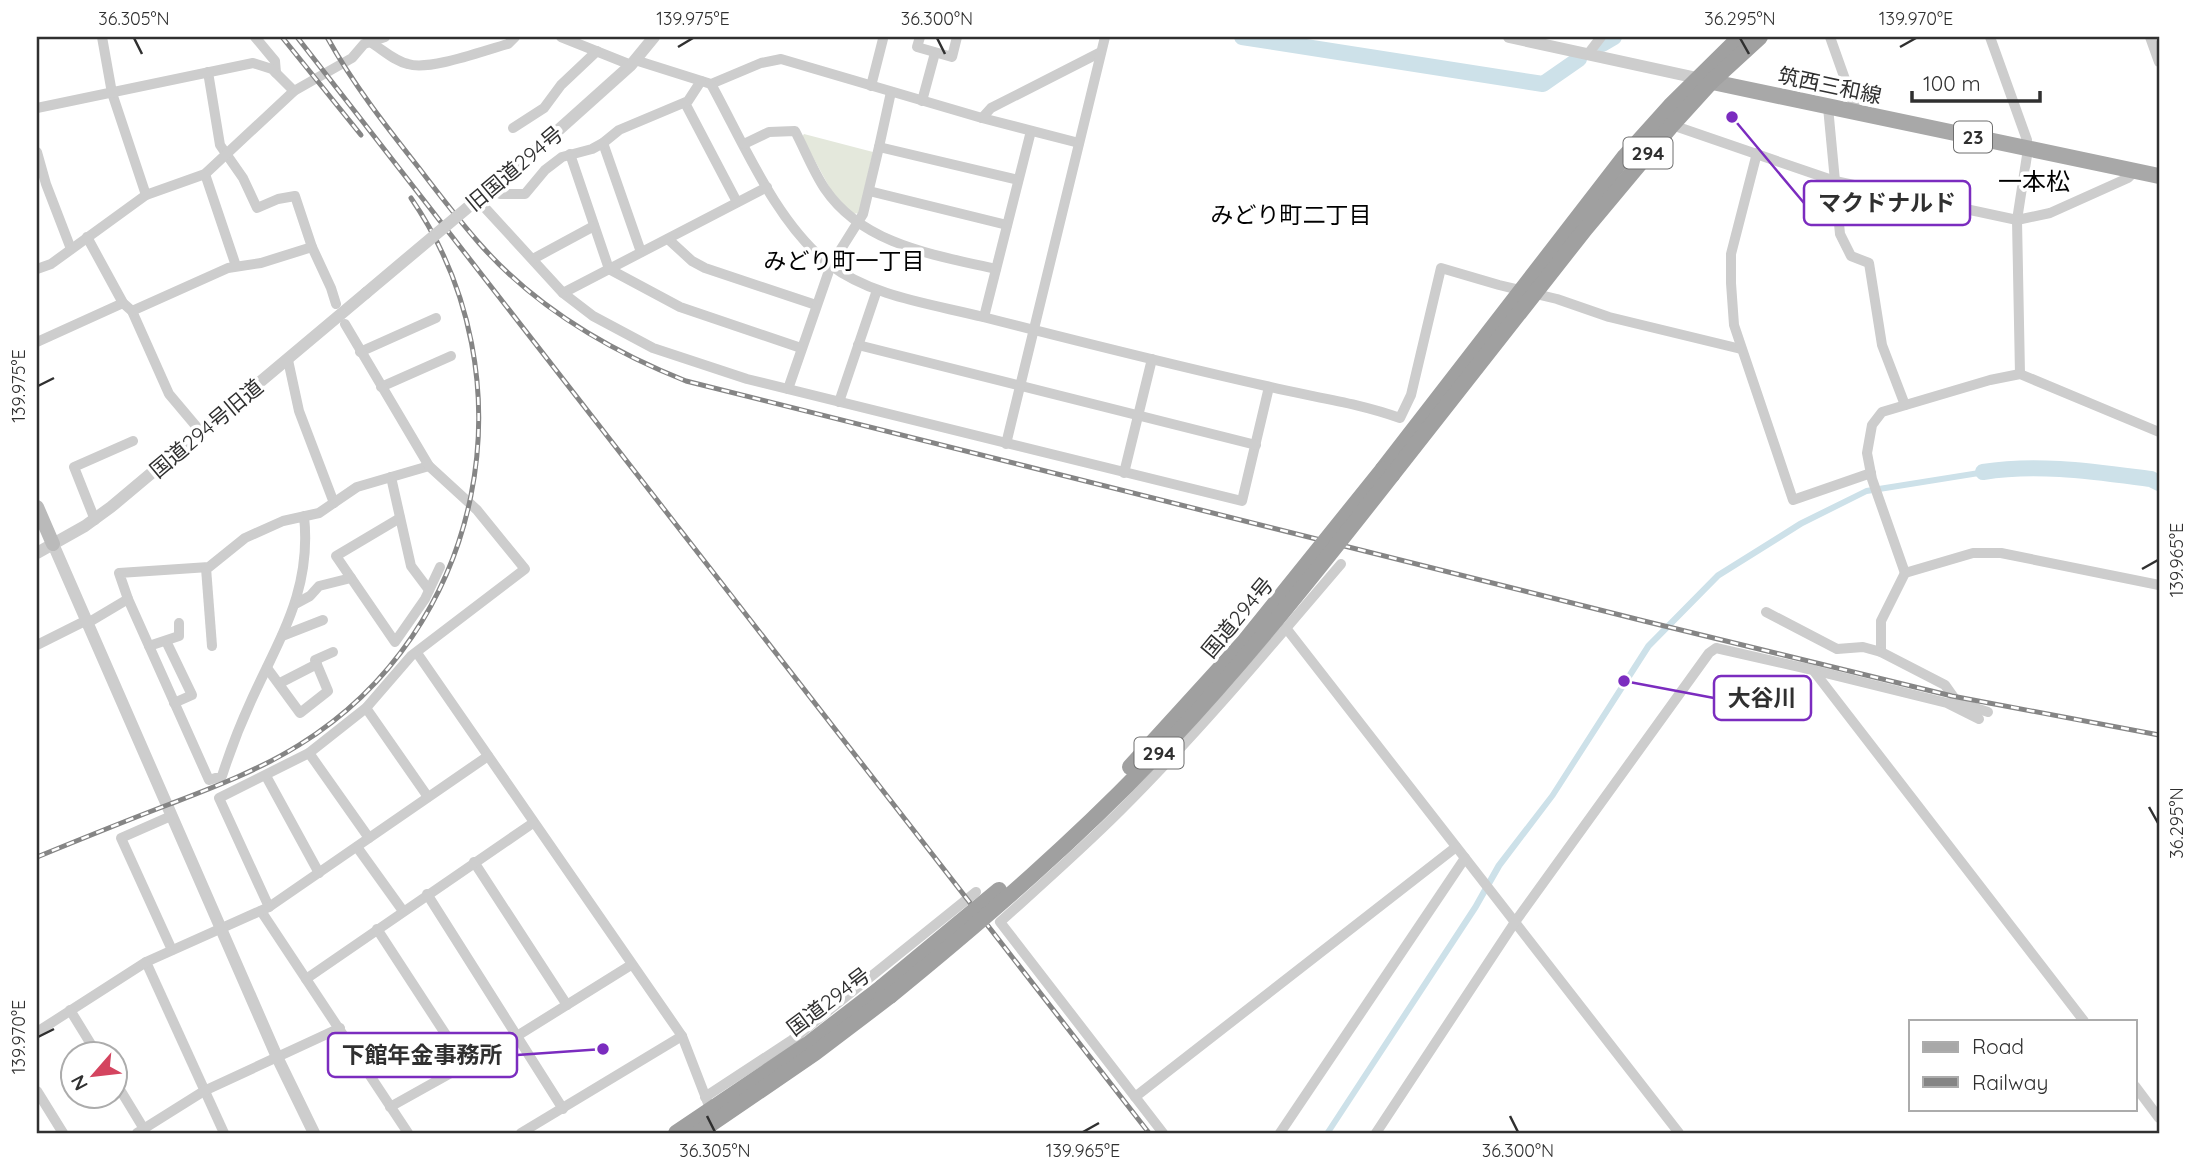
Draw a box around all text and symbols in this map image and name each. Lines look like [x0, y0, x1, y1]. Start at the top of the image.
text: 36.305°N [98, 7, 170, 30]
text: 139.975°E [656, 7, 730, 30]
text: 36.300°N [901, 7, 973, 30]
text: 36.295°N [1704, 7, 1776, 30]
text: 139.970°E [1879, 7, 1953, 30]
scale bar [1912, 60, 2040, 104]
street label: 筑西三和線 [1776, 61, 1884, 109]
text: 100 m [1923, 70, 1981, 96]
street label: 旧国道294号 [460, 120, 568, 216]
road number: 23 [1954, 122, 1992, 153]
road number: 294 [1624, 138, 1672, 168]
district label: 一本松 [1998, 166, 2070, 196]
callout: マクドナルド [1804, 181, 1970, 225]
text: マクドナルド [1818, 188, 1956, 217]
district label: みどり町二丁目 [1211, 200, 1372, 229]
district label: みどり町一丁目 [764, 246, 925, 275]
text: 139.975°E [7, 349, 30, 423]
street label: 国道294号旧道 [144, 373, 268, 483]
text: 139.965°E [2165, 523, 2188, 597]
street label: 国道294号 [1196, 571, 1278, 663]
callout: 大谷川 [1714, 676, 1811, 720]
text: 大谷川 [1728, 683, 1797, 712]
road number: 294 [1134, 738, 1184, 768]
text: 36.295°N [2165, 787, 2188, 859]
street label: 国道294号 [781, 961, 875, 1041]
text: 139.970°E [7, 1000, 30, 1074]
legend [1909, 1020, 2136, 1110]
callout: 下館年金事務所 [328, 1033, 517, 1077]
text: Road [1972, 1033, 2024, 1059]
north arrow [60, 1040, 130, 1110]
text: 下館年金事務所 [342, 1040, 503, 1069]
text: Railway [1972, 1069, 2048, 1095]
text: N [65, 1071, 93, 1095]
text: 36.305°N [679, 1139, 751, 1162]
text: 139.965°E [1046, 1139, 1120, 1162]
text: 36.300°N [1482, 1139, 1554, 1162]

